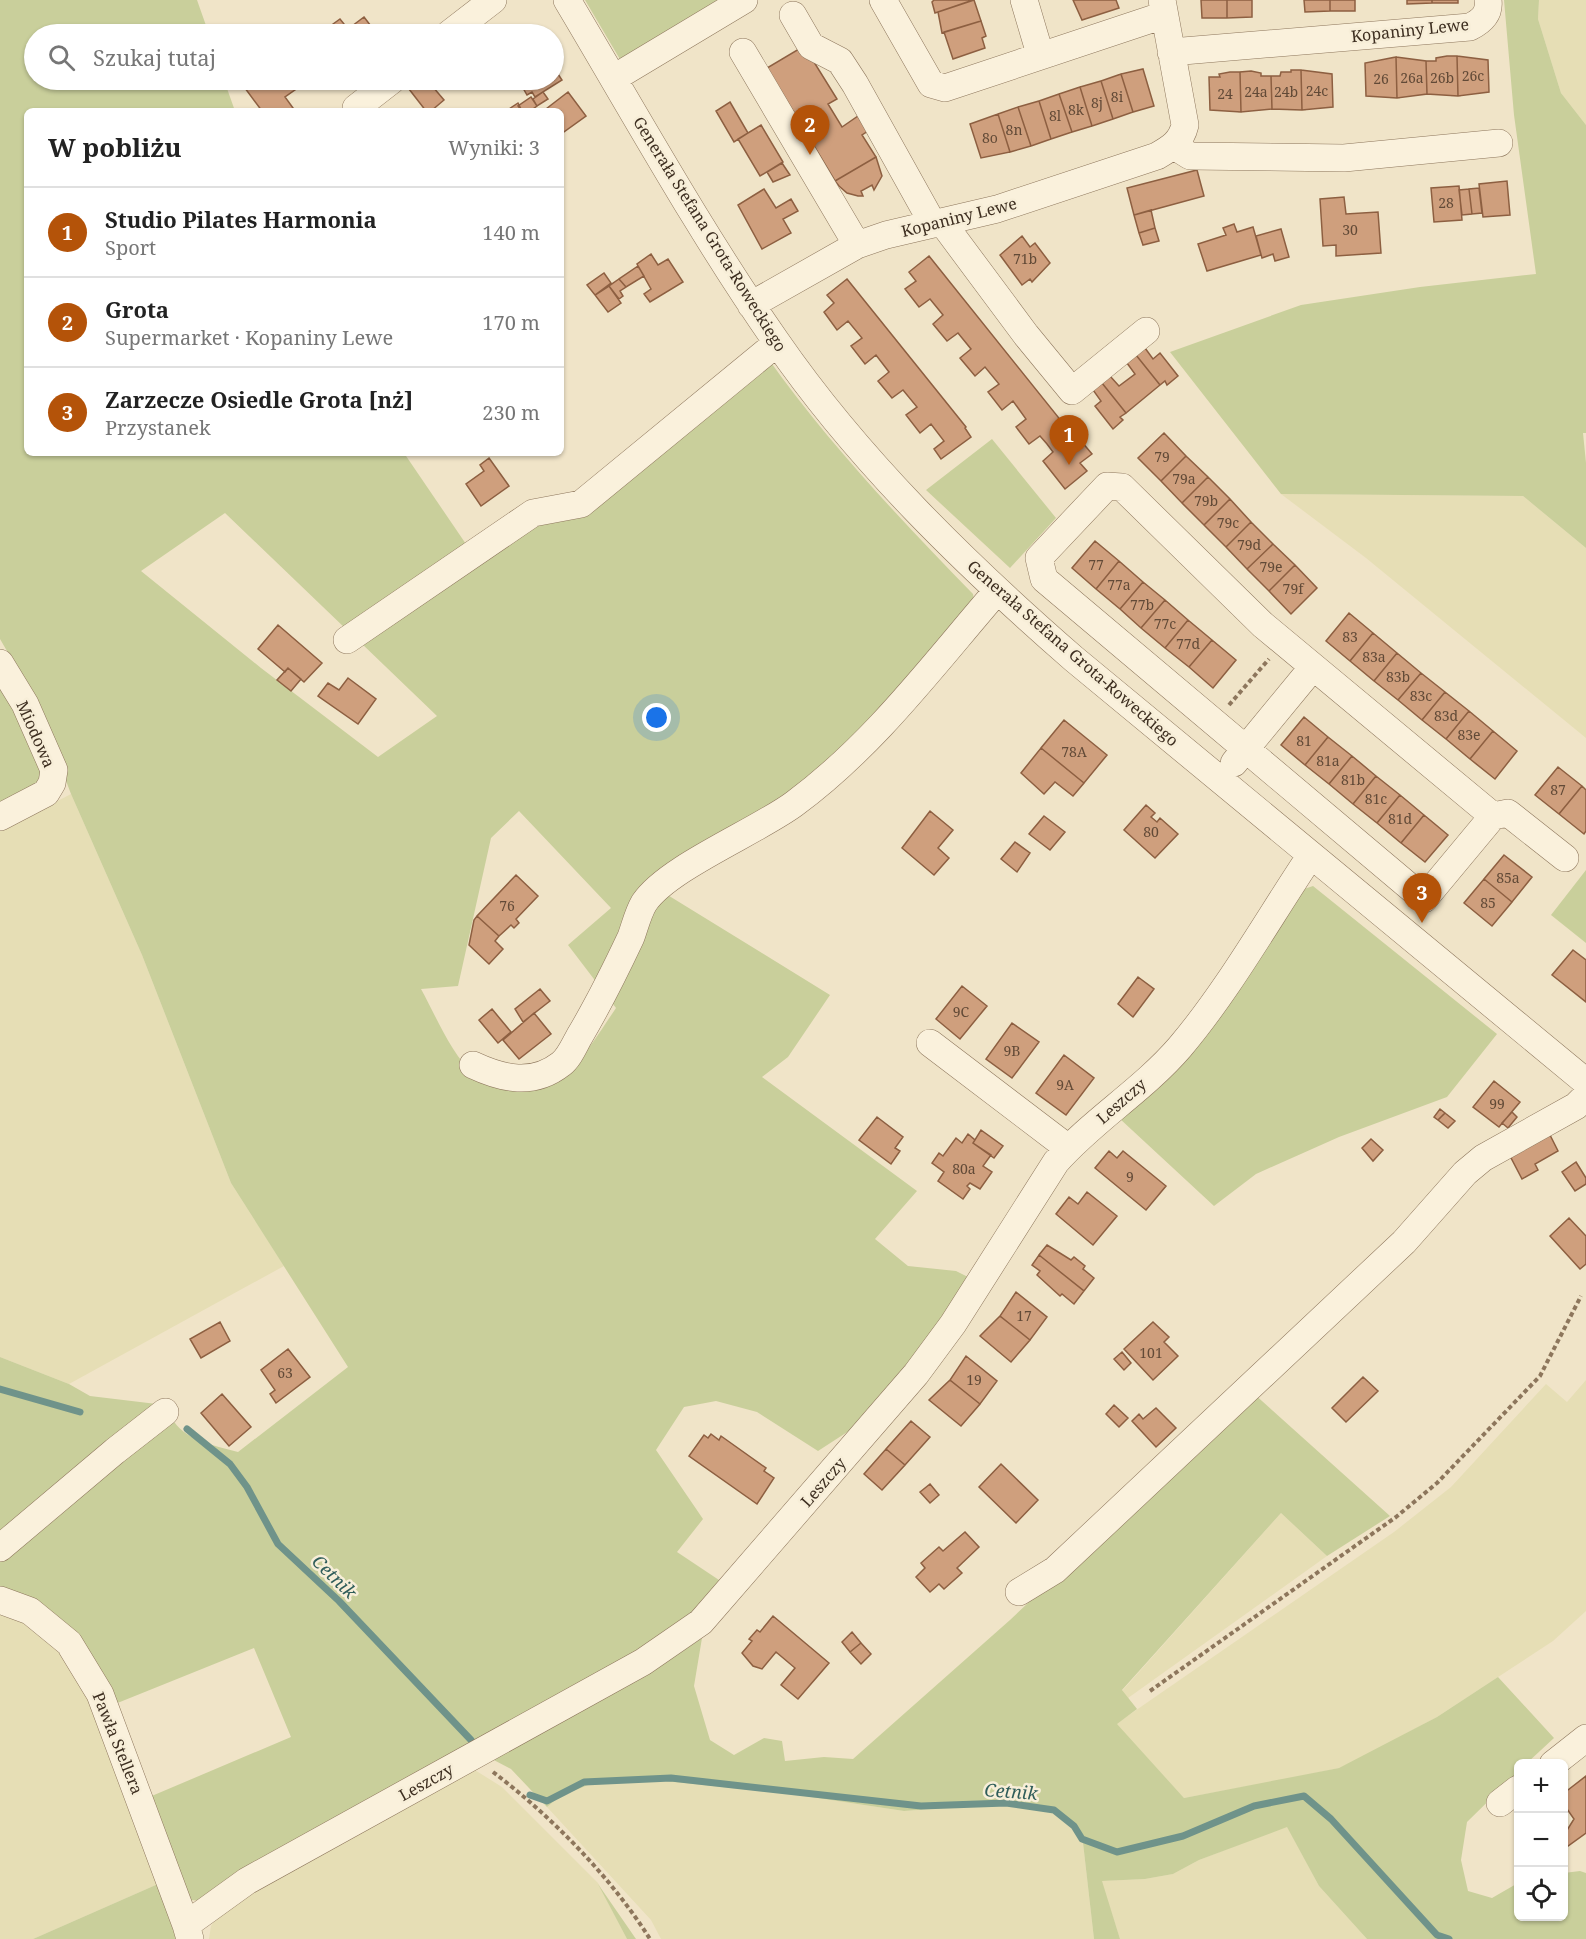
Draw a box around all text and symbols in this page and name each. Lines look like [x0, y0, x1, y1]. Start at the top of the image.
street label: Kopaniny Lewe [1350, 13, 1470, 47]
search box [24, 24, 564, 90]
icon: search [45, 41, 78, 74]
text: Szukaj tutaj [93, 42, 216, 72]
house number: 26c [1462, 66, 1484, 85]
house number: 26a [1400, 68, 1424, 87]
house number: 26b [1430, 68, 1454, 87]
house number: 26 [1373, 69, 1389, 88]
house number: 24c [1306, 81, 1328, 100]
house number: 24a [1244, 82, 1268, 101]
house number: 24b [1274, 82, 1298, 101]
house number: 24 [1217, 84, 1233, 103]
house number: 8i [1111, 87, 1124, 106]
house number: 8j [1091, 93, 1103, 112]
house number: 8k [1068, 100, 1085, 119]
pin: 2 [790, 106, 830, 155]
house number: 8l [1049, 106, 1062, 125]
street label: Generała Stefana Grota-Roweckiego [628, 112, 792, 356]
house number: 8n [1006, 120, 1022, 139]
house number: 8o [982, 128, 998, 147]
text: W pobliżu [48, 129, 182, 165]
text: Wyniki: 3 [448, 134, 540, 161]
street label: Kopaniny Lewe [899, 192, 1019, 242]
house number: 28 [1438, 193, 1454, 212]
text: Studio Pilates Harmonia [105, 204, 377, 234]
text: 1 [62, 219, 73, 246]
text: 140 m [482, 219, 540, 246]
house number: 30 [1342, 220, 1358, 239]
text: Sport [105, 234, 156, 261]
house number: 71b [1013, 249, 1037, 268]
text: Grota [105, 294, 169, 324]
text: 2 [62, 309, 73, 336]
text: 170 m [482, 309, 540, 336]
text: Supermarket · Kopaniny Lewe [105, 324, 393, 351]
text: Zarzecze Osiedle Grota [nż] [105, 384, 413, 414]
text: 3 [62, 399, 73, 426]
text: 230 m [482, 399, 540, 426]
text: Przystanek [105, 414, 211, 441]
pin: 1 [1050, 416, 1088, 465]
house number: 79 [1154, 447, 1170, 466]
house number: 79a [1172, 469, 1196, 488]
house number: 79b [1194, 491, 1218, 510]
house number: 79c [1217, 513, 1239, 532]
house number: 79d [1237, 535, 1262, 554]
street label: Generała Stefana Grota-Roweckiego [963, 555, 1183, 751]
house number: 77 [1088, 555, 1104, 574]
house number: 79e [1259, 557, 1283, 576]
house number: 77a [1107, 575, 1131, 594]
house number: 79f [1283, 579, 1305, 598]
house number: 77b [1130, 595, 1154, 614]
house number: 77c [1154, 614, 1176, 633]
house number: 83 [1342, 627, 1358, 646]
house number: 77d [1176, 634, 1201, 653]
house number: 83a [1362, 647, 1386, 666]
house number: 83b [1386, 667, 1410, 686]
house number: 83c [1410, 686, 1432, 705]
street label: Miodowa [11, 697, 61, 771]
your location [642, 703, 671, 732]
house number: 83d [1434, 706, 1459, 725]
house number: 83e [1457, 725, 1481, 744]
house number: 81 [1296, 731, 1312, 750]
house number: 78A [1061, 742, 1087, 761]
house number: 81a [1316, 751, 1340, 770]
house number: 81b [1341, 770, 1365, 789]
house number: 87 [1550, 780, 1566, 799]
house number: 81c [1365, 789, 1387, 808]
house number: 81d [1388, 809, 1413, 828]
house number: 80 [1143, 822, 1159, 841]
house number: 85a [1496, 868, 1520, 887]
pin: 3 [1402, 874, 1442, 923]
house number: 85 [1480, 893, 1496, 912]
house number: 76 [499, 896, 515, 915]
house number: 9C [953, 1002, 970, 1021]
house number: 9B [1004, 1041, 1020, 1060]
street label: Leszczy [1092, 1073, 1151, 1129]
house number: 9A [1056, 1075, 1074, 1094]
house number: 99 [1489, 1094, 1505, 1113]
house number: 80a [952, 1159, 976, 1178]
house number: 9 [1126, 1167, 1134, 1186]
house number: 17 [1016, 1306, 1032, 1325]
house number: 101 [1139, 1343, 1163, 1362]
house number: 63 [277, 1363, 293, 1382]
house number: 19 [966, 1370, 982, 1389]
street label: Leszczy [795, 1452, 851, 1511]
water label: Cetnik [307, 1549, 363, 1604]
street label: Pawła Stellera [87, 1689, 149, 1797]
street label: Leszczy [395, 1758, 458, 1806]
map controls [1514, 1759, 1568, 1921]
button: + [1514, 1759, 1568, 1813]
water label: Cetnik [984, 1777, 1039, 1805]
button: − [1514, 1813, 1568, 1867]
button: locate [1514, 1867, 1568, 1921]

